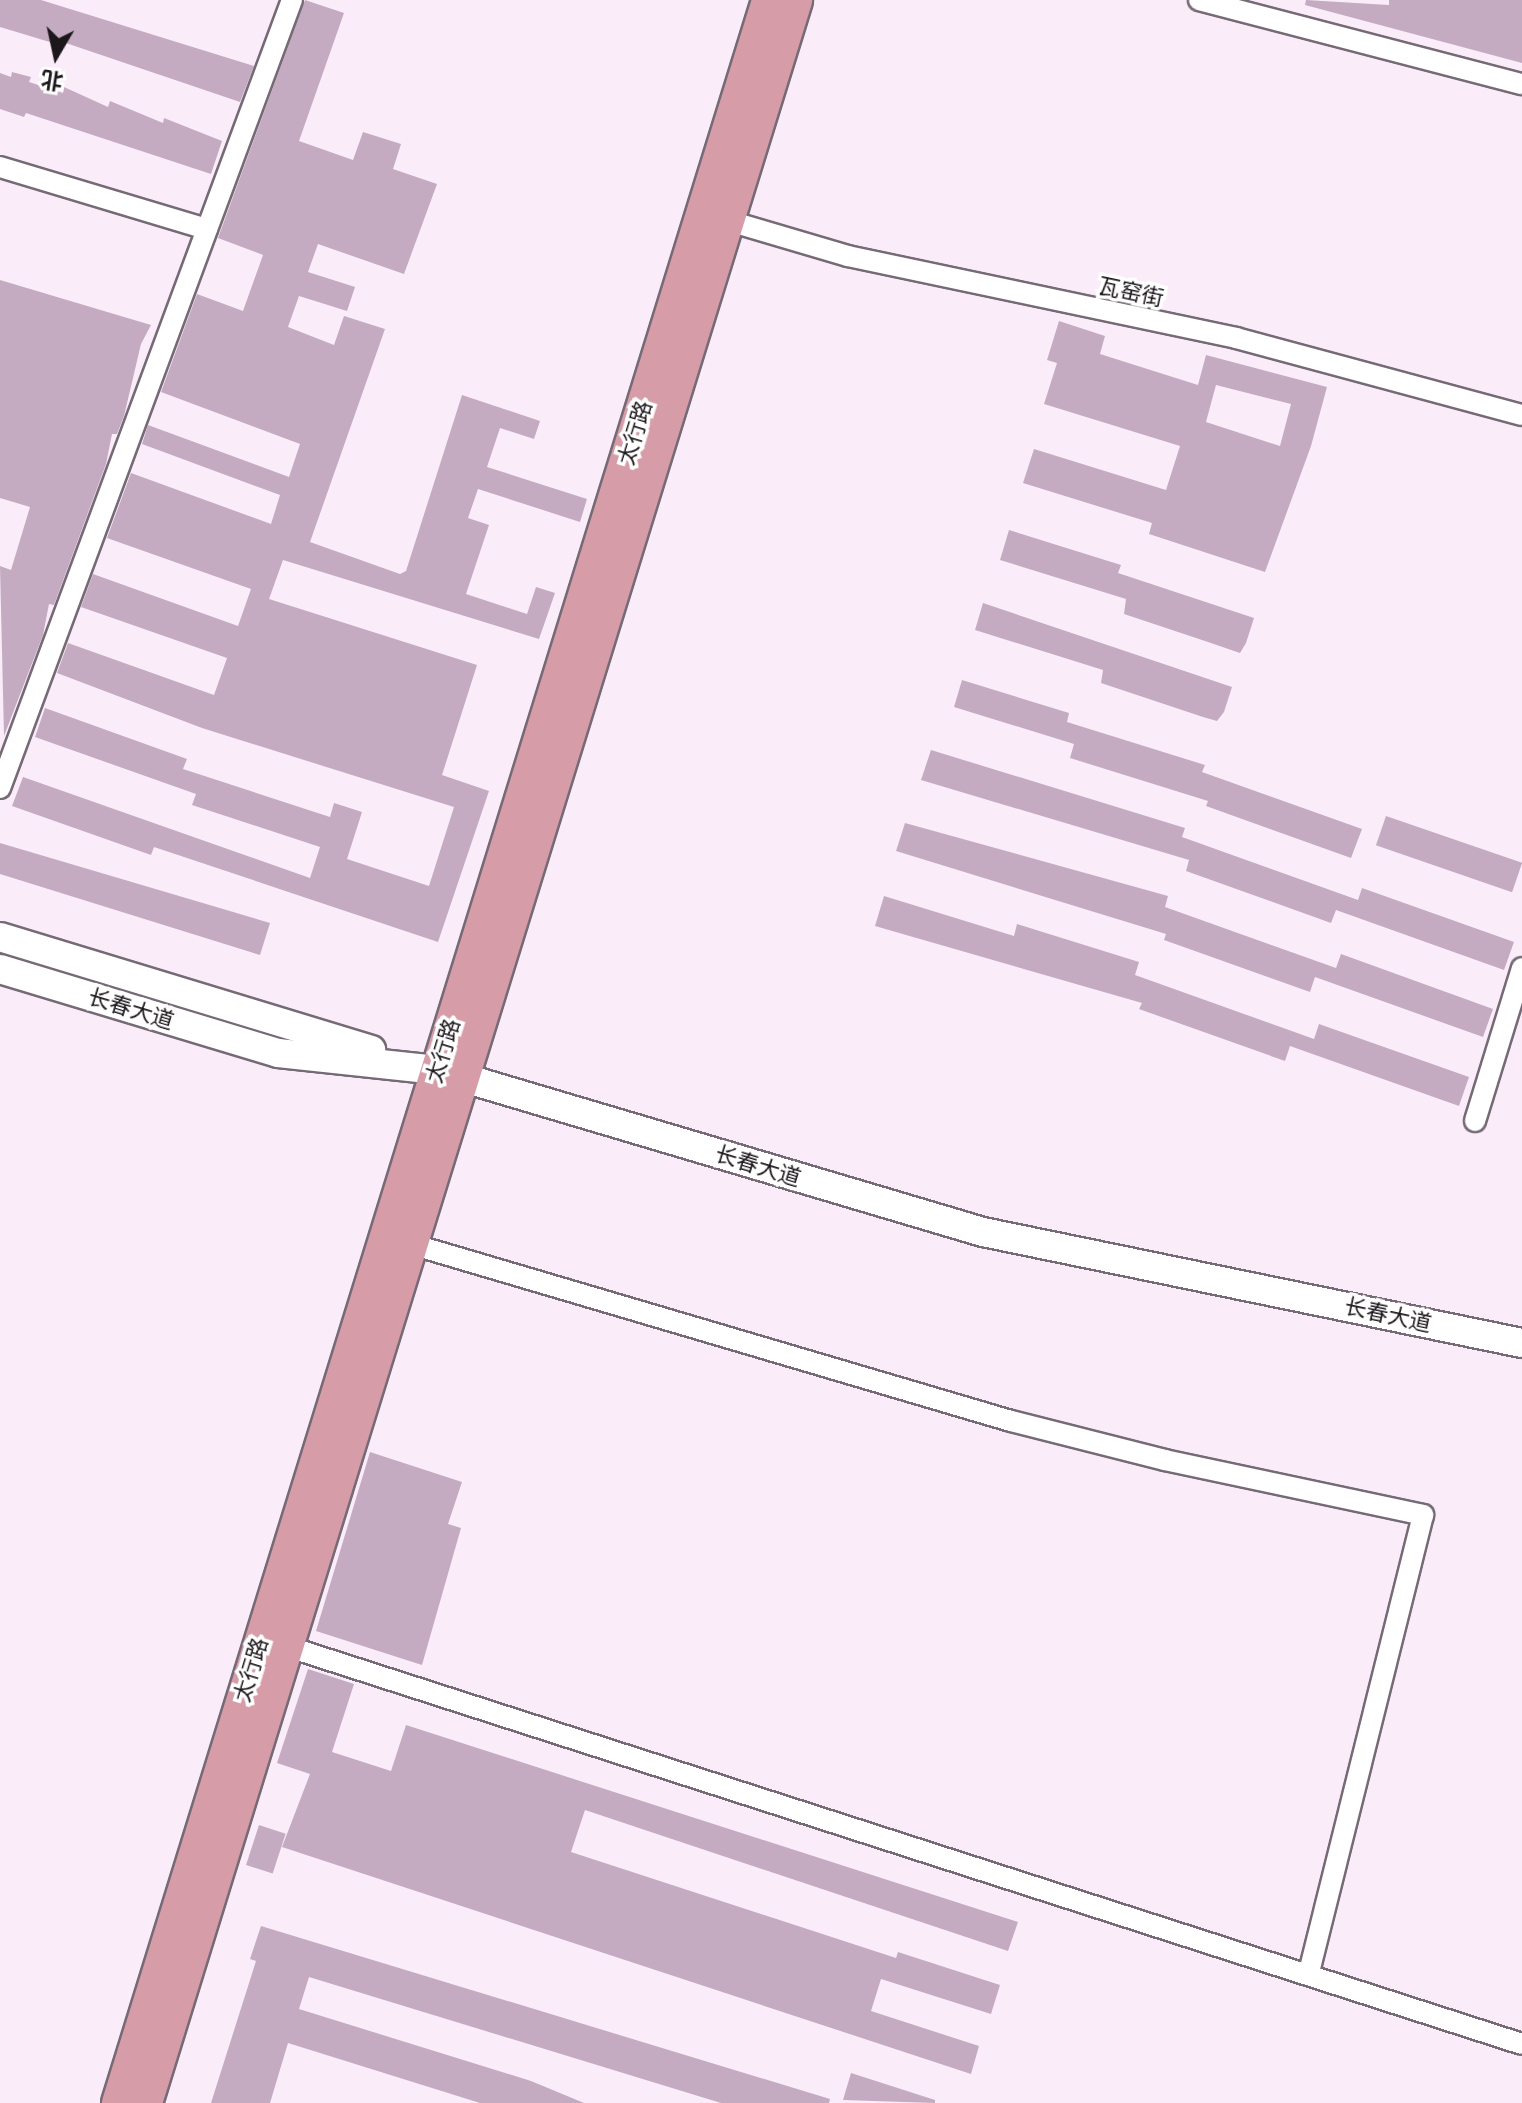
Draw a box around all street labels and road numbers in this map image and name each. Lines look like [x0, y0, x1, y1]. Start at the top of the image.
street label: 瓦窑街 [1096, 272, 1166, 312]
street label: 太行路 [613, 398, 657, 468]
street label: 长春大道 [85, 984, 177, 1034]
street label: 太行路 [421, 1016, 465, 1086]
street label: 长春大道 [712, 1141, 804, 1191]
street label: 长春大道 [1342, 1293, 1434, 1337]
street label: 太行路 [229, 1635, 273, 1705]

